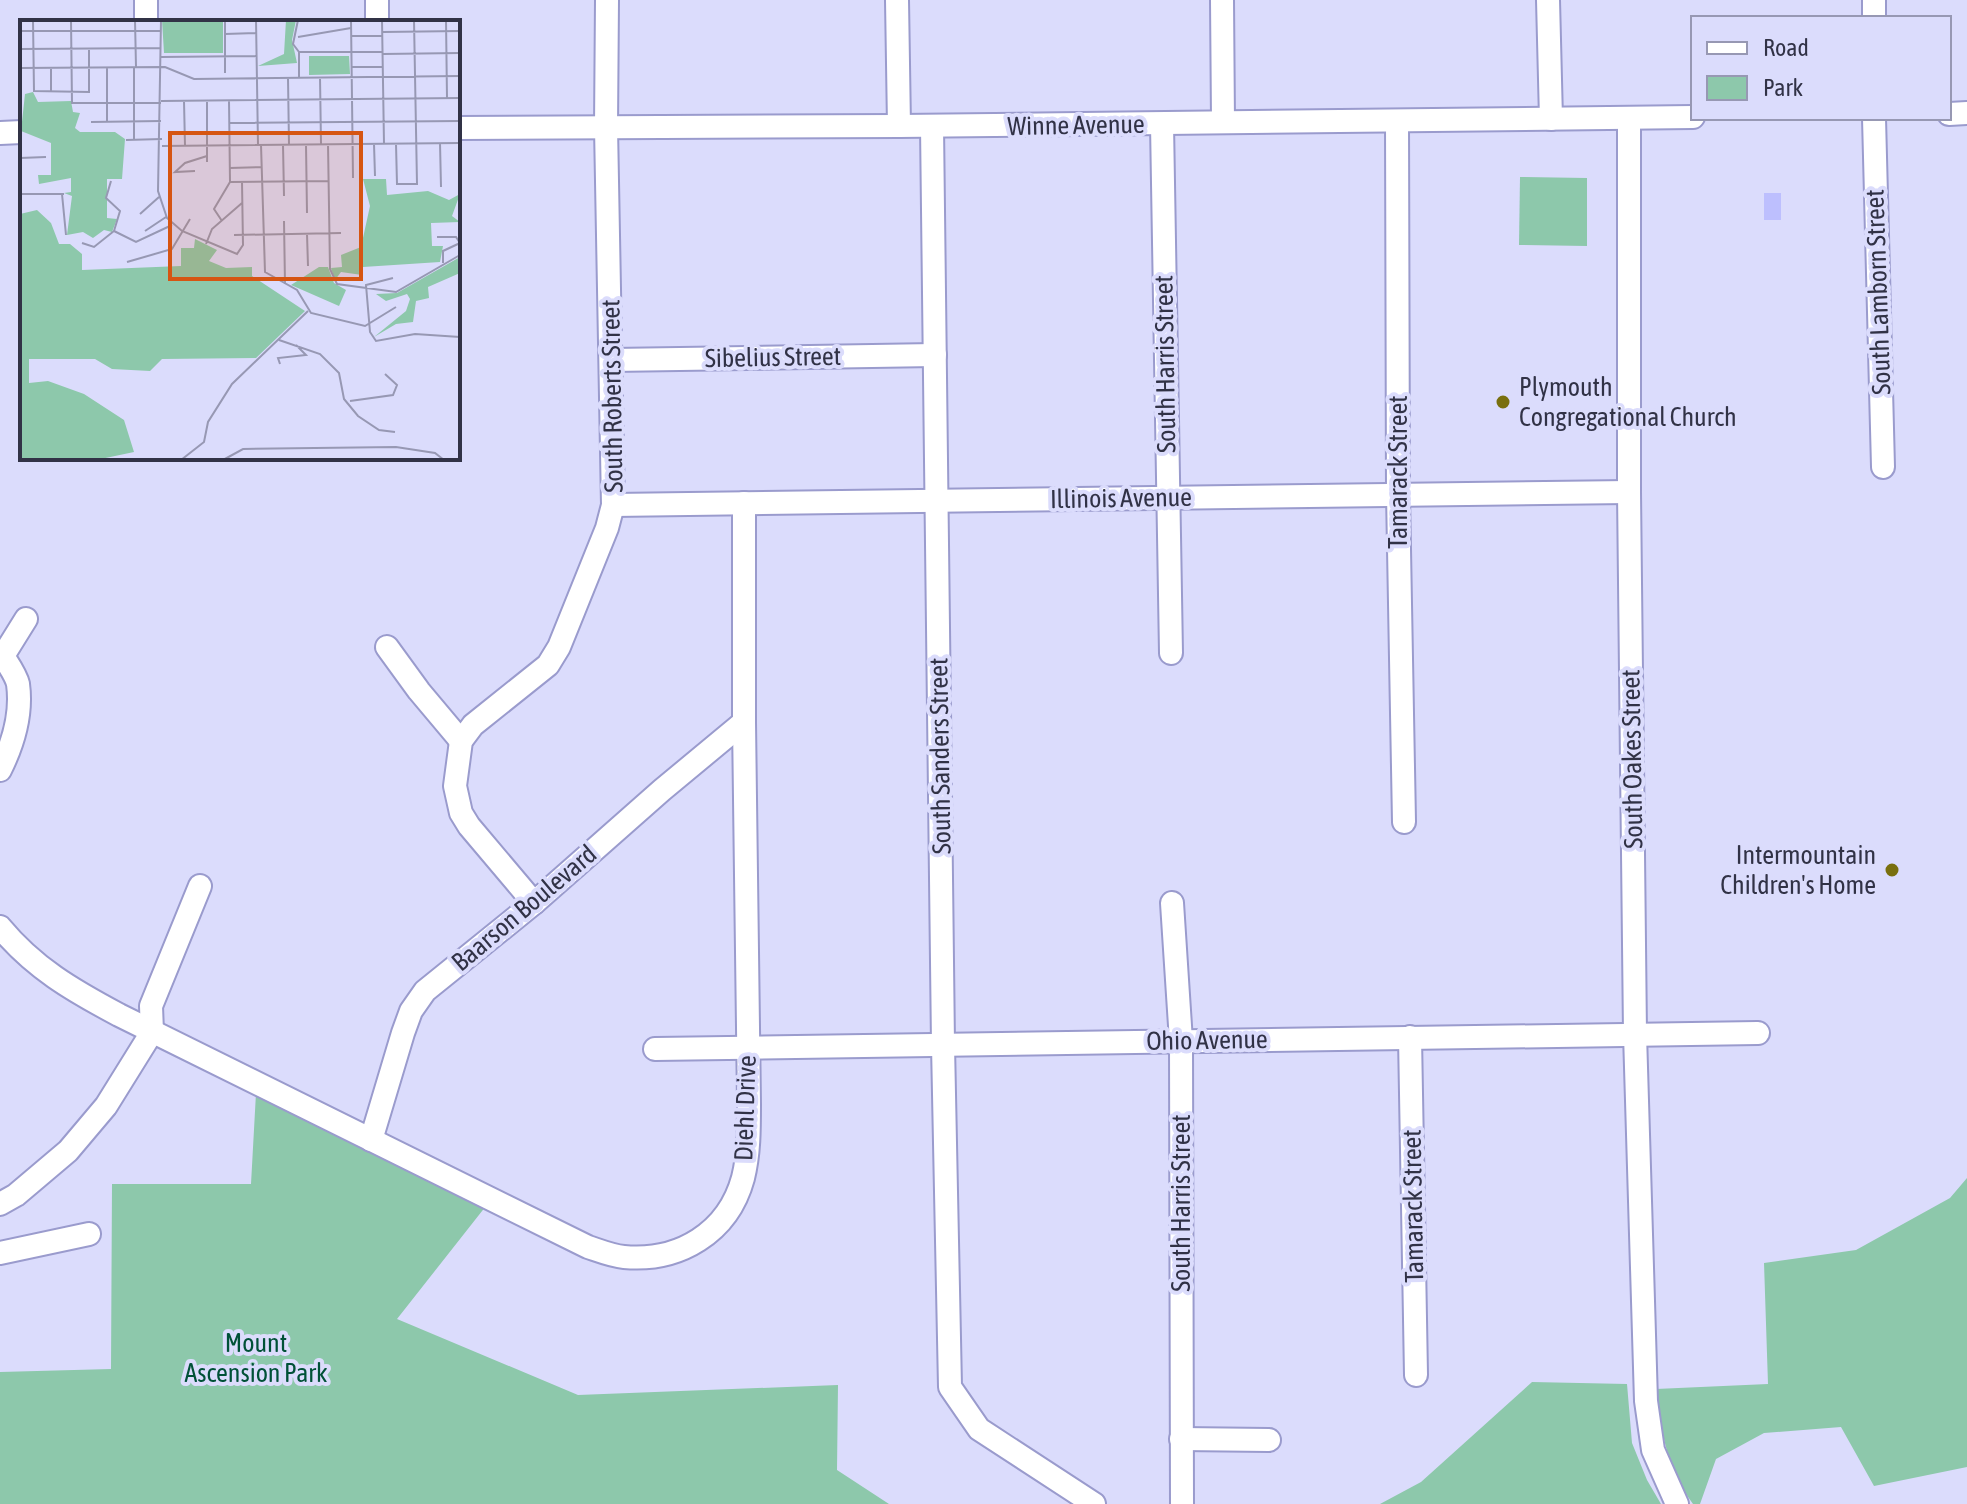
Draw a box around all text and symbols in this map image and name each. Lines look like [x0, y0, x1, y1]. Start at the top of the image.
legend [1691, 16, 1951, 120]
inset map [20, 20, 460, 460]
text: Road [1763, 34, 1809, 61]
text: Park [1763, 74, 1804, 101]
street label: Winne Avenue [1007, 109, 1145, 141]
street label: South Lamborn Street [1859, 189, 1897, 395]
street label: South Harris Street [1148, 275, 1182, 453]
street label: South Roberts Street [595, 299, 629, 493]
street label: Sibelius Street [705, 341, 841, 373]
place label: Plymouth Congregational Church [1519, 372, 1737, 432]
marker: Plymouth Congregational Church [1494, 393, 1512, 411]
street label: Tamarack Street [1383, 395, 1413, 549]
street label: Illinois Avenue [1050, 482, 1192, 514]
street label: South Sanders Street [923, 657, 957, 855]
street label: South Oakes Street [1615, 669, 1649, 849]
street label: Baarson Boulevard [446, 839, 602, 977]
place label: Intermountain Children's Home [1720, 840, 1876, 900]
marker: Intermountain Children's Home [1883, 861, 1901, 879]
street label: Ohio Avenue [1146, 1024, 1268, 1056]
street label: Diehl Drive [728, 1055, 762, 1161]
street label: South Harris Street [1166, 1114, 1196, 1292]
street label: Tamarack Street [1397, 1129, 1429, 1283]
park label: Mount Ascension Park [185, 1328, 327, 1388]

